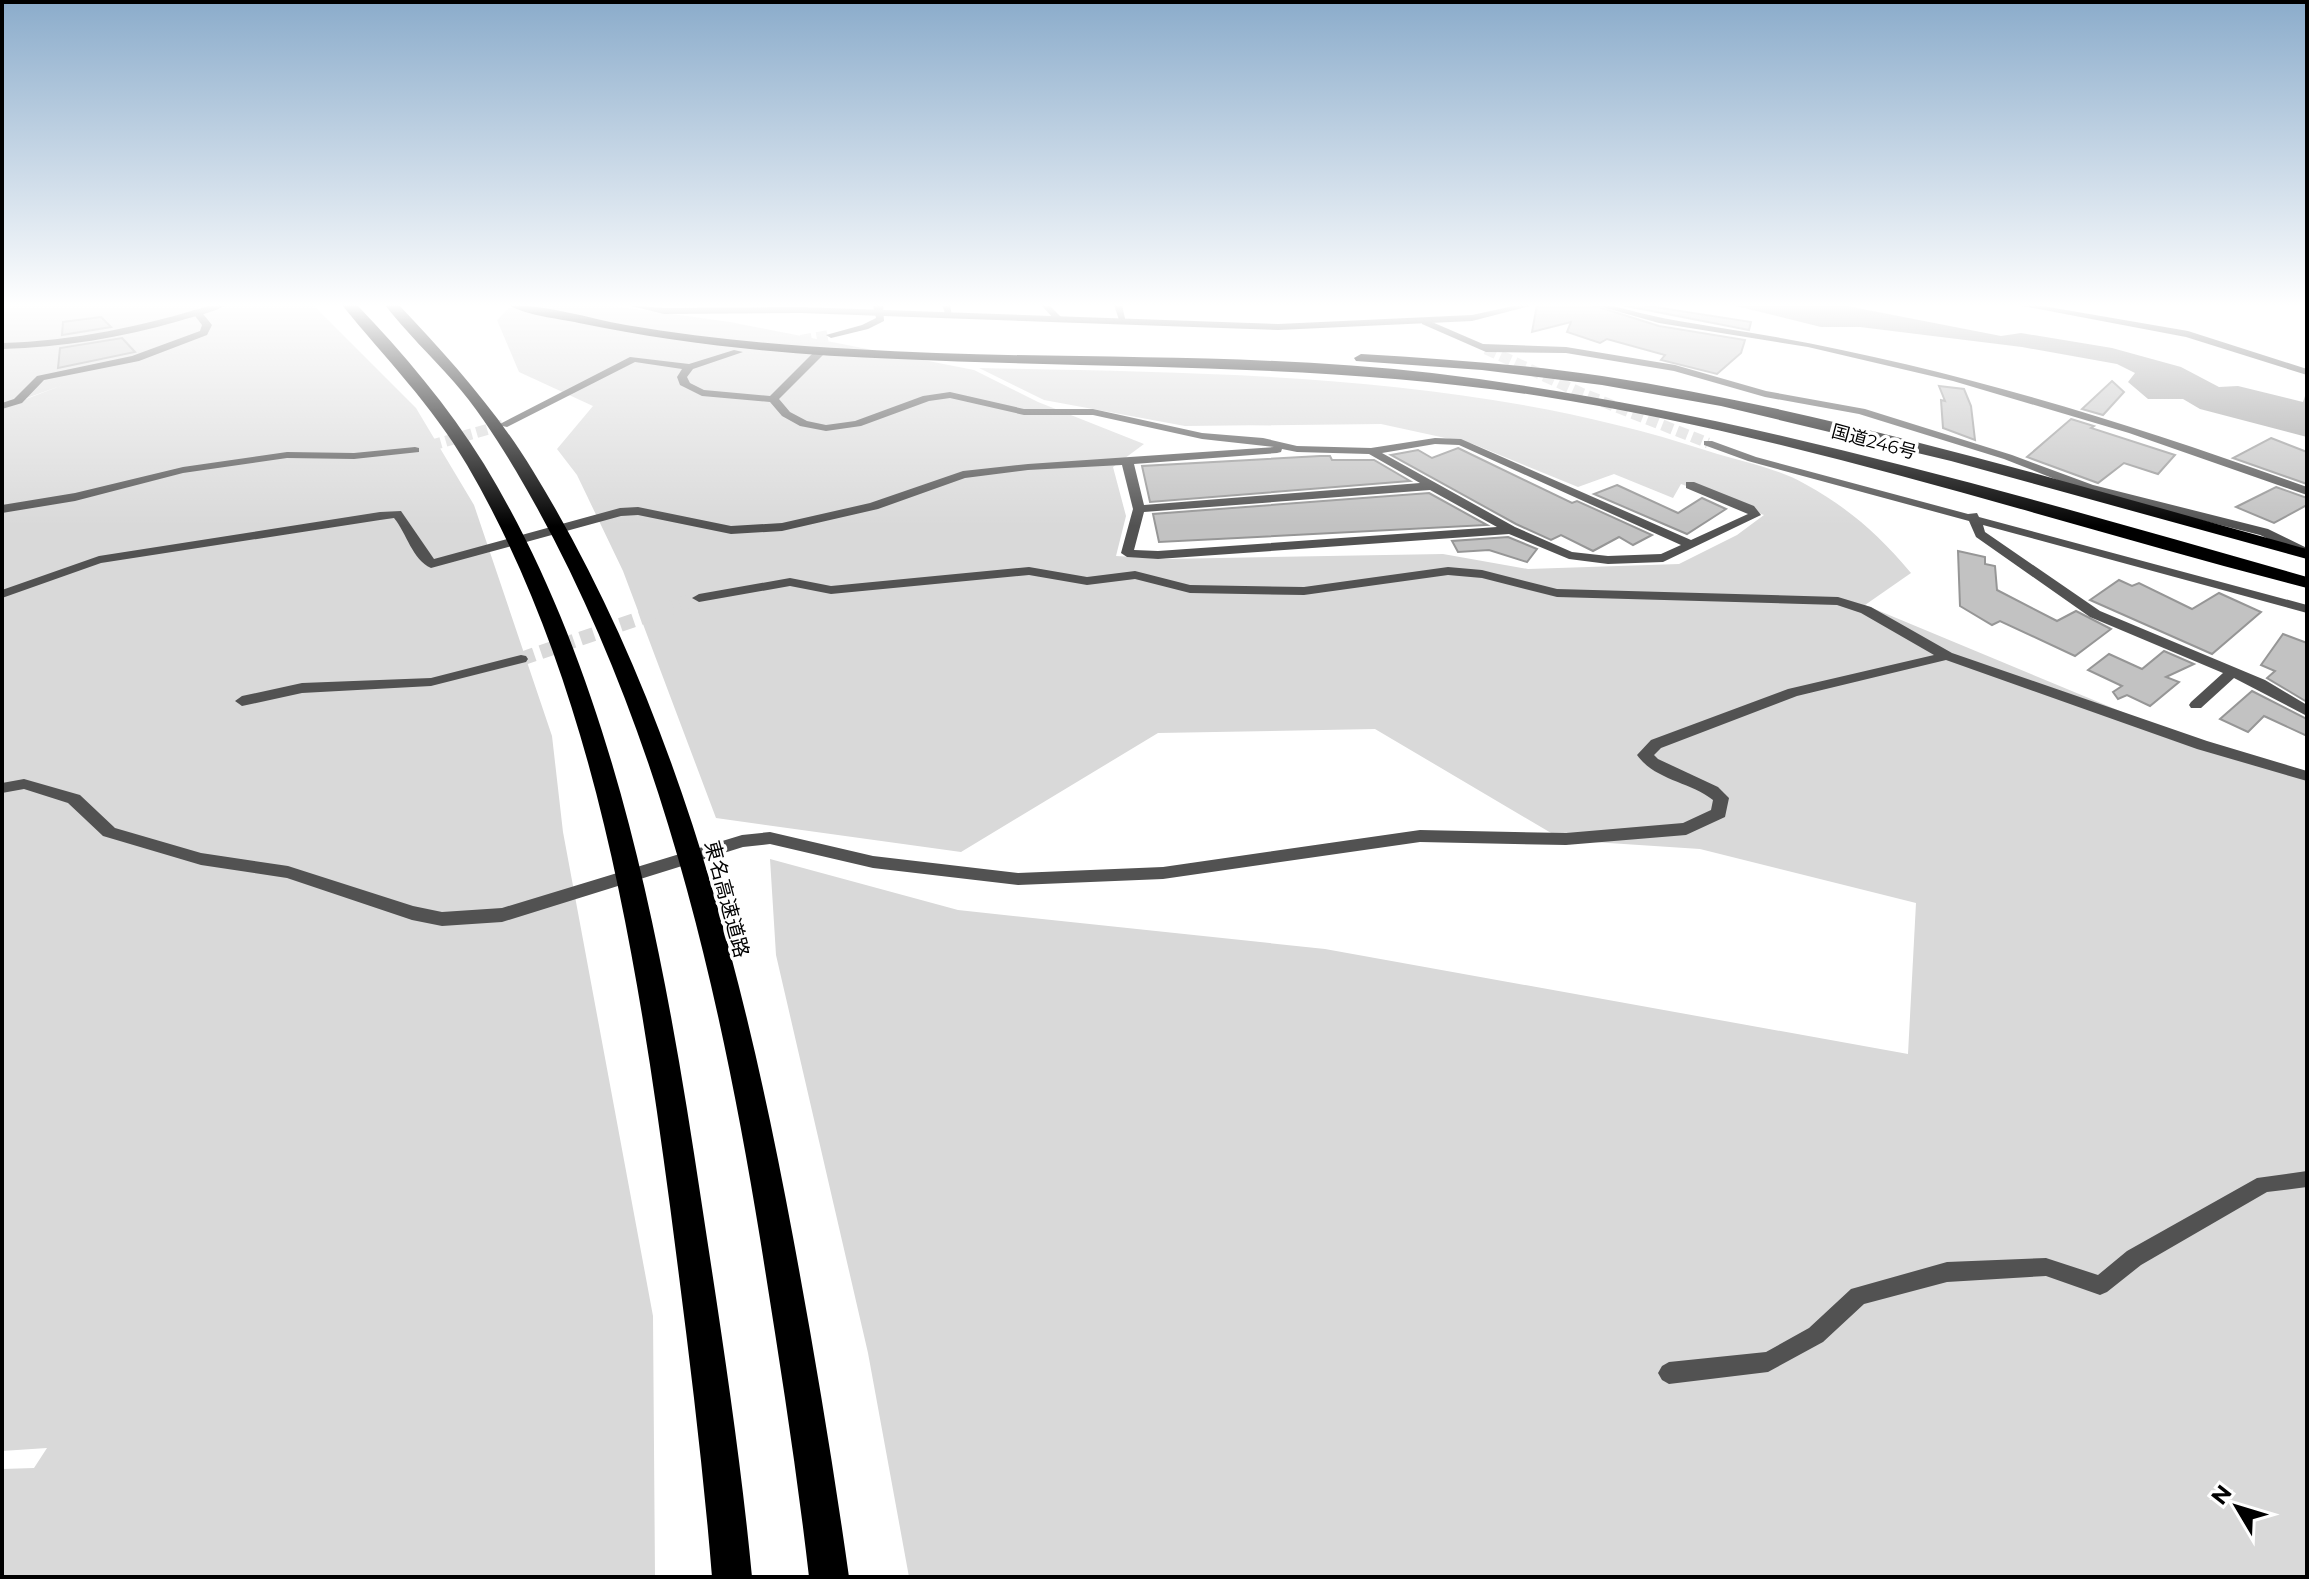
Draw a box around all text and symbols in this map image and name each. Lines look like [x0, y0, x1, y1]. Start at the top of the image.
street label: 国道246号 [1829, 420, 1919, 464]
street label: 東名高速道路 [700, 838, 754, 960]
north arrow [2197, 1467, 2277, 1547]
text: N [2206, 1480, 2238, 1510]

